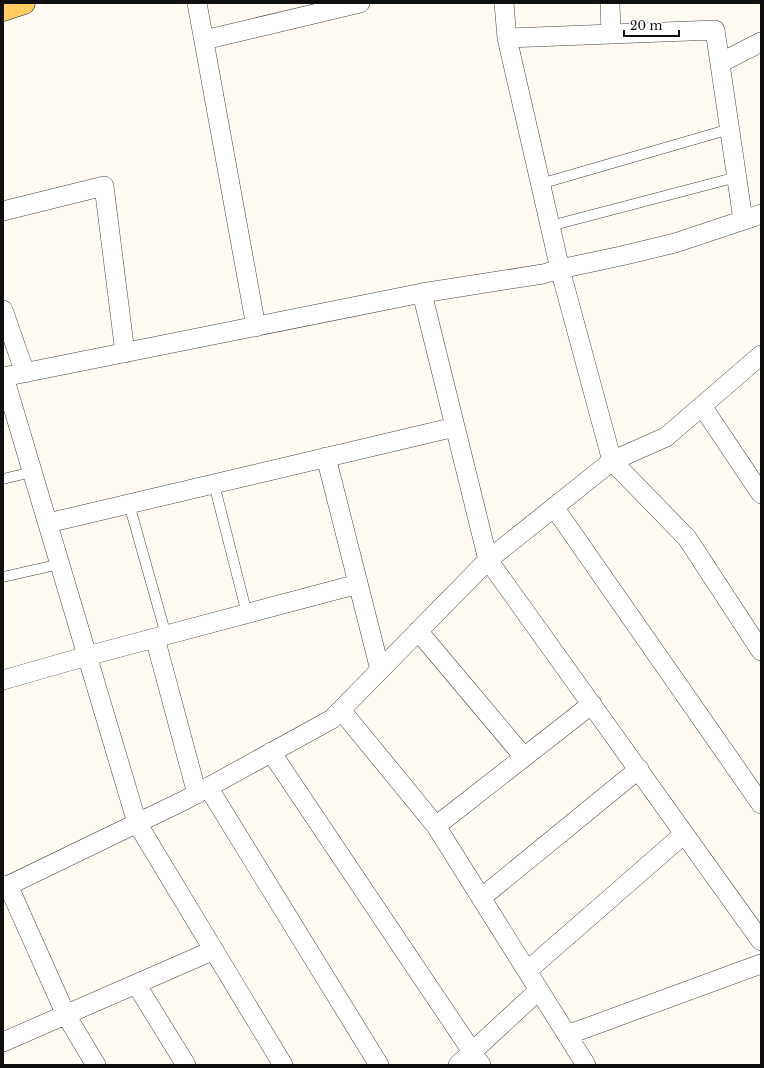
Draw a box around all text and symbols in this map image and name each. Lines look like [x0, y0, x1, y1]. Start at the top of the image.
scale bar [624, 12, 679, 38]
text: 20 m [630, 18, 662, 33]

